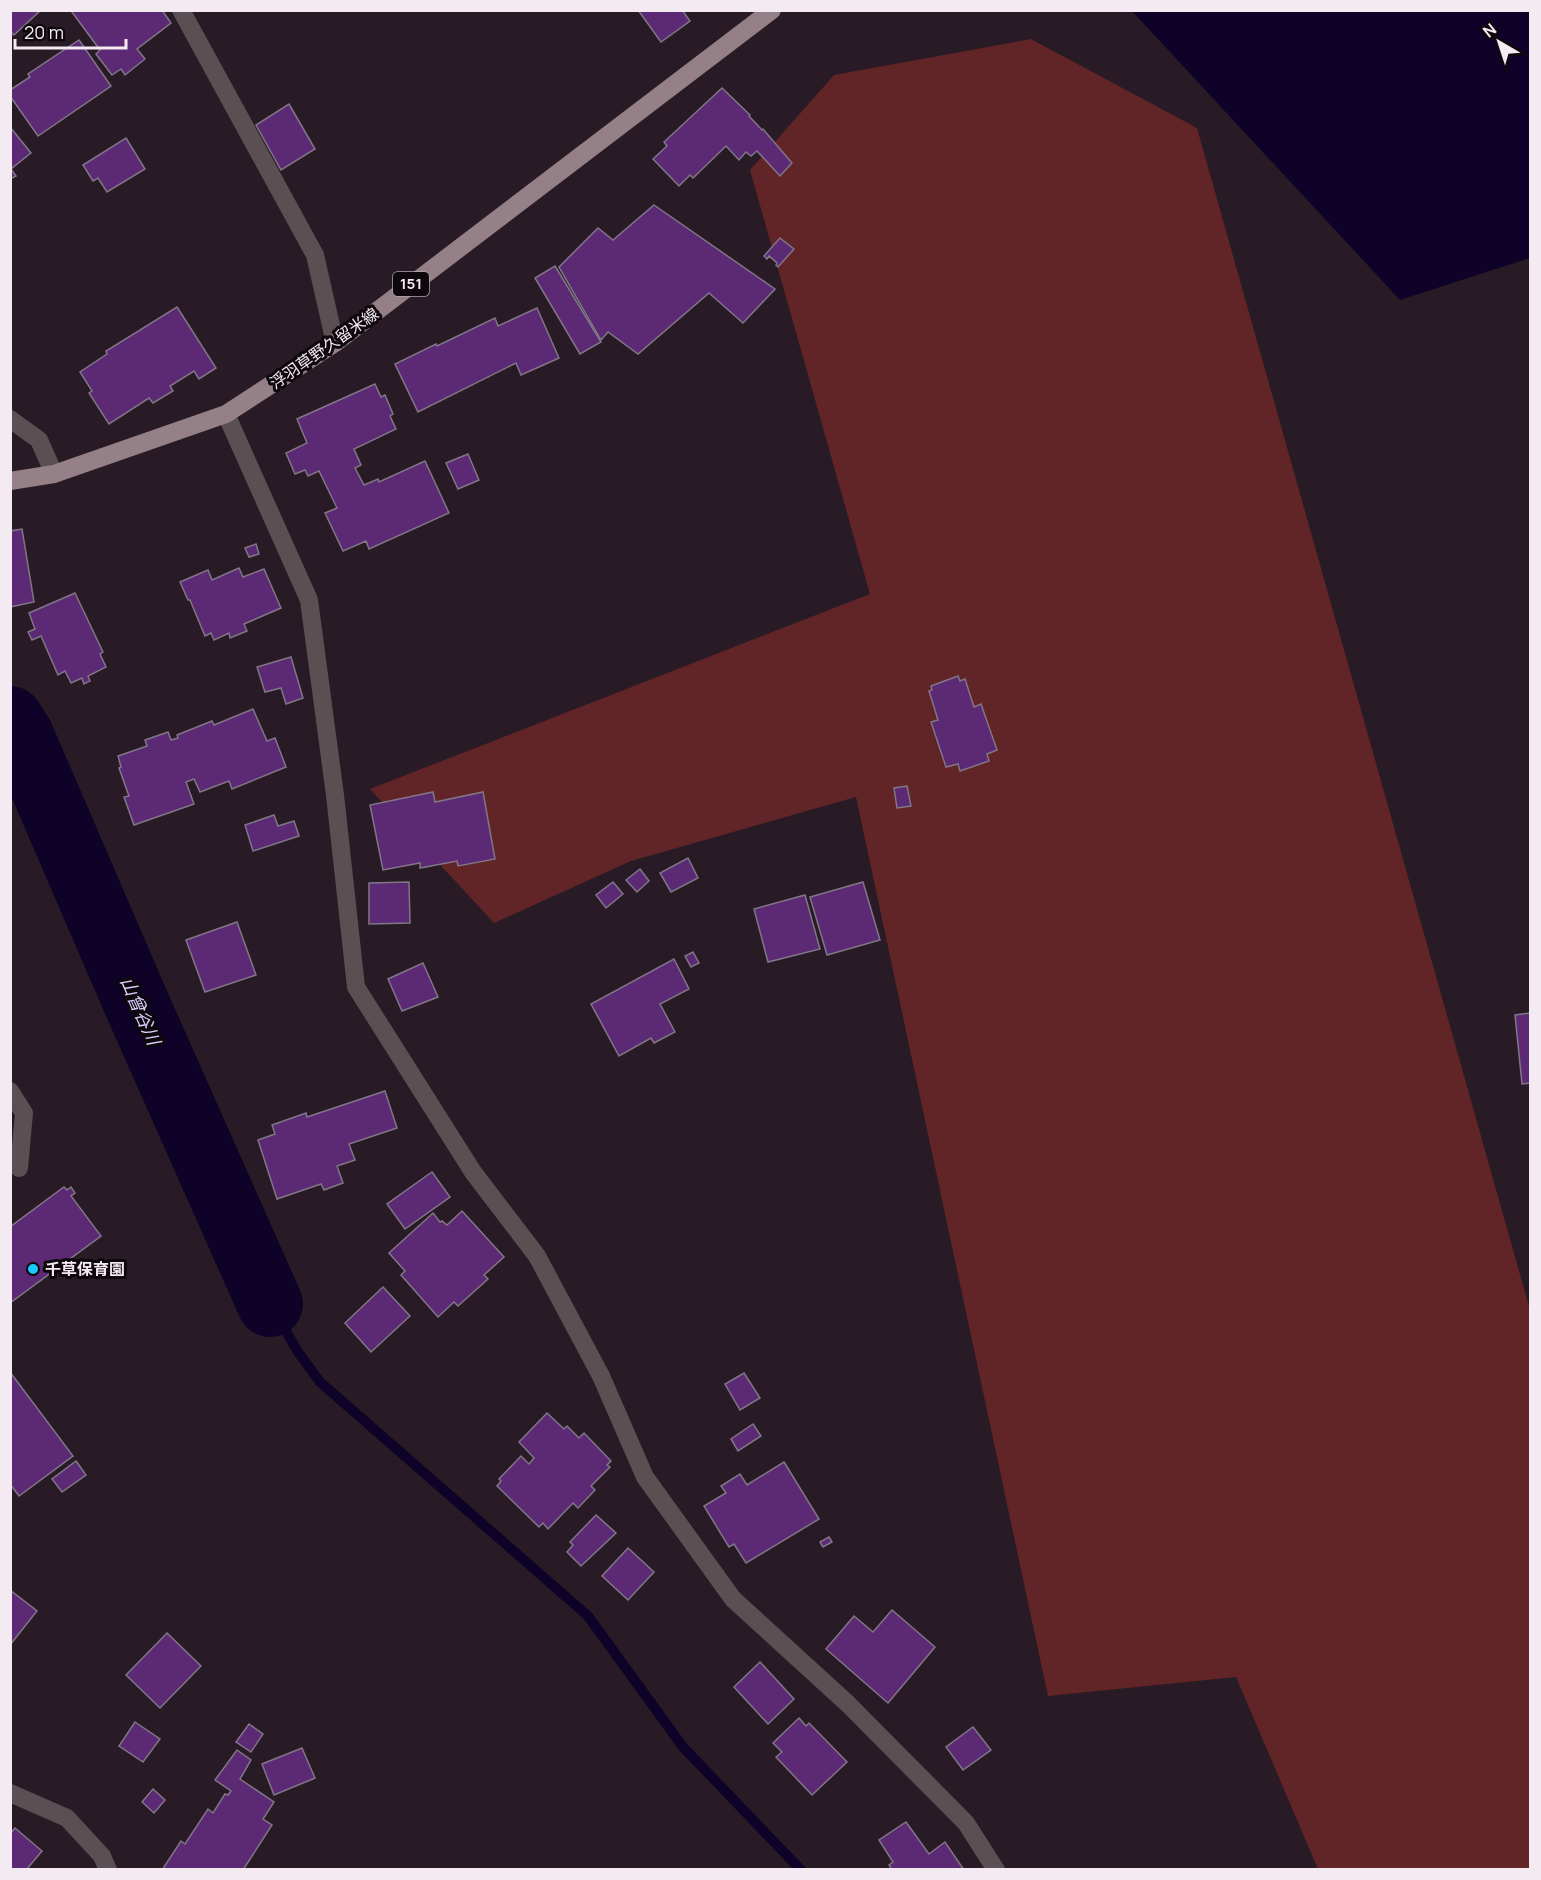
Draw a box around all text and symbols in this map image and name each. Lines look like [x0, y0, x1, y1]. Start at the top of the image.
scale bar [15, 12, 126, 50]
north arrow [1469, 12, 1529, 72]
text: N [1478, 18, 1501, 43]
text: 20 m [24, 20, 64, 44]
road number: 151 [393, 272, 429, 296]
street label: 浮羽草野久留米線 [265, 302, 383, 394]
water label: 山曾谷川 [115, 973, 167, 1050]
place label: 千草保育園 [45, 1258, 125, 1280]
marker: 千草保育園 [26, 1262, 40, 1276]

